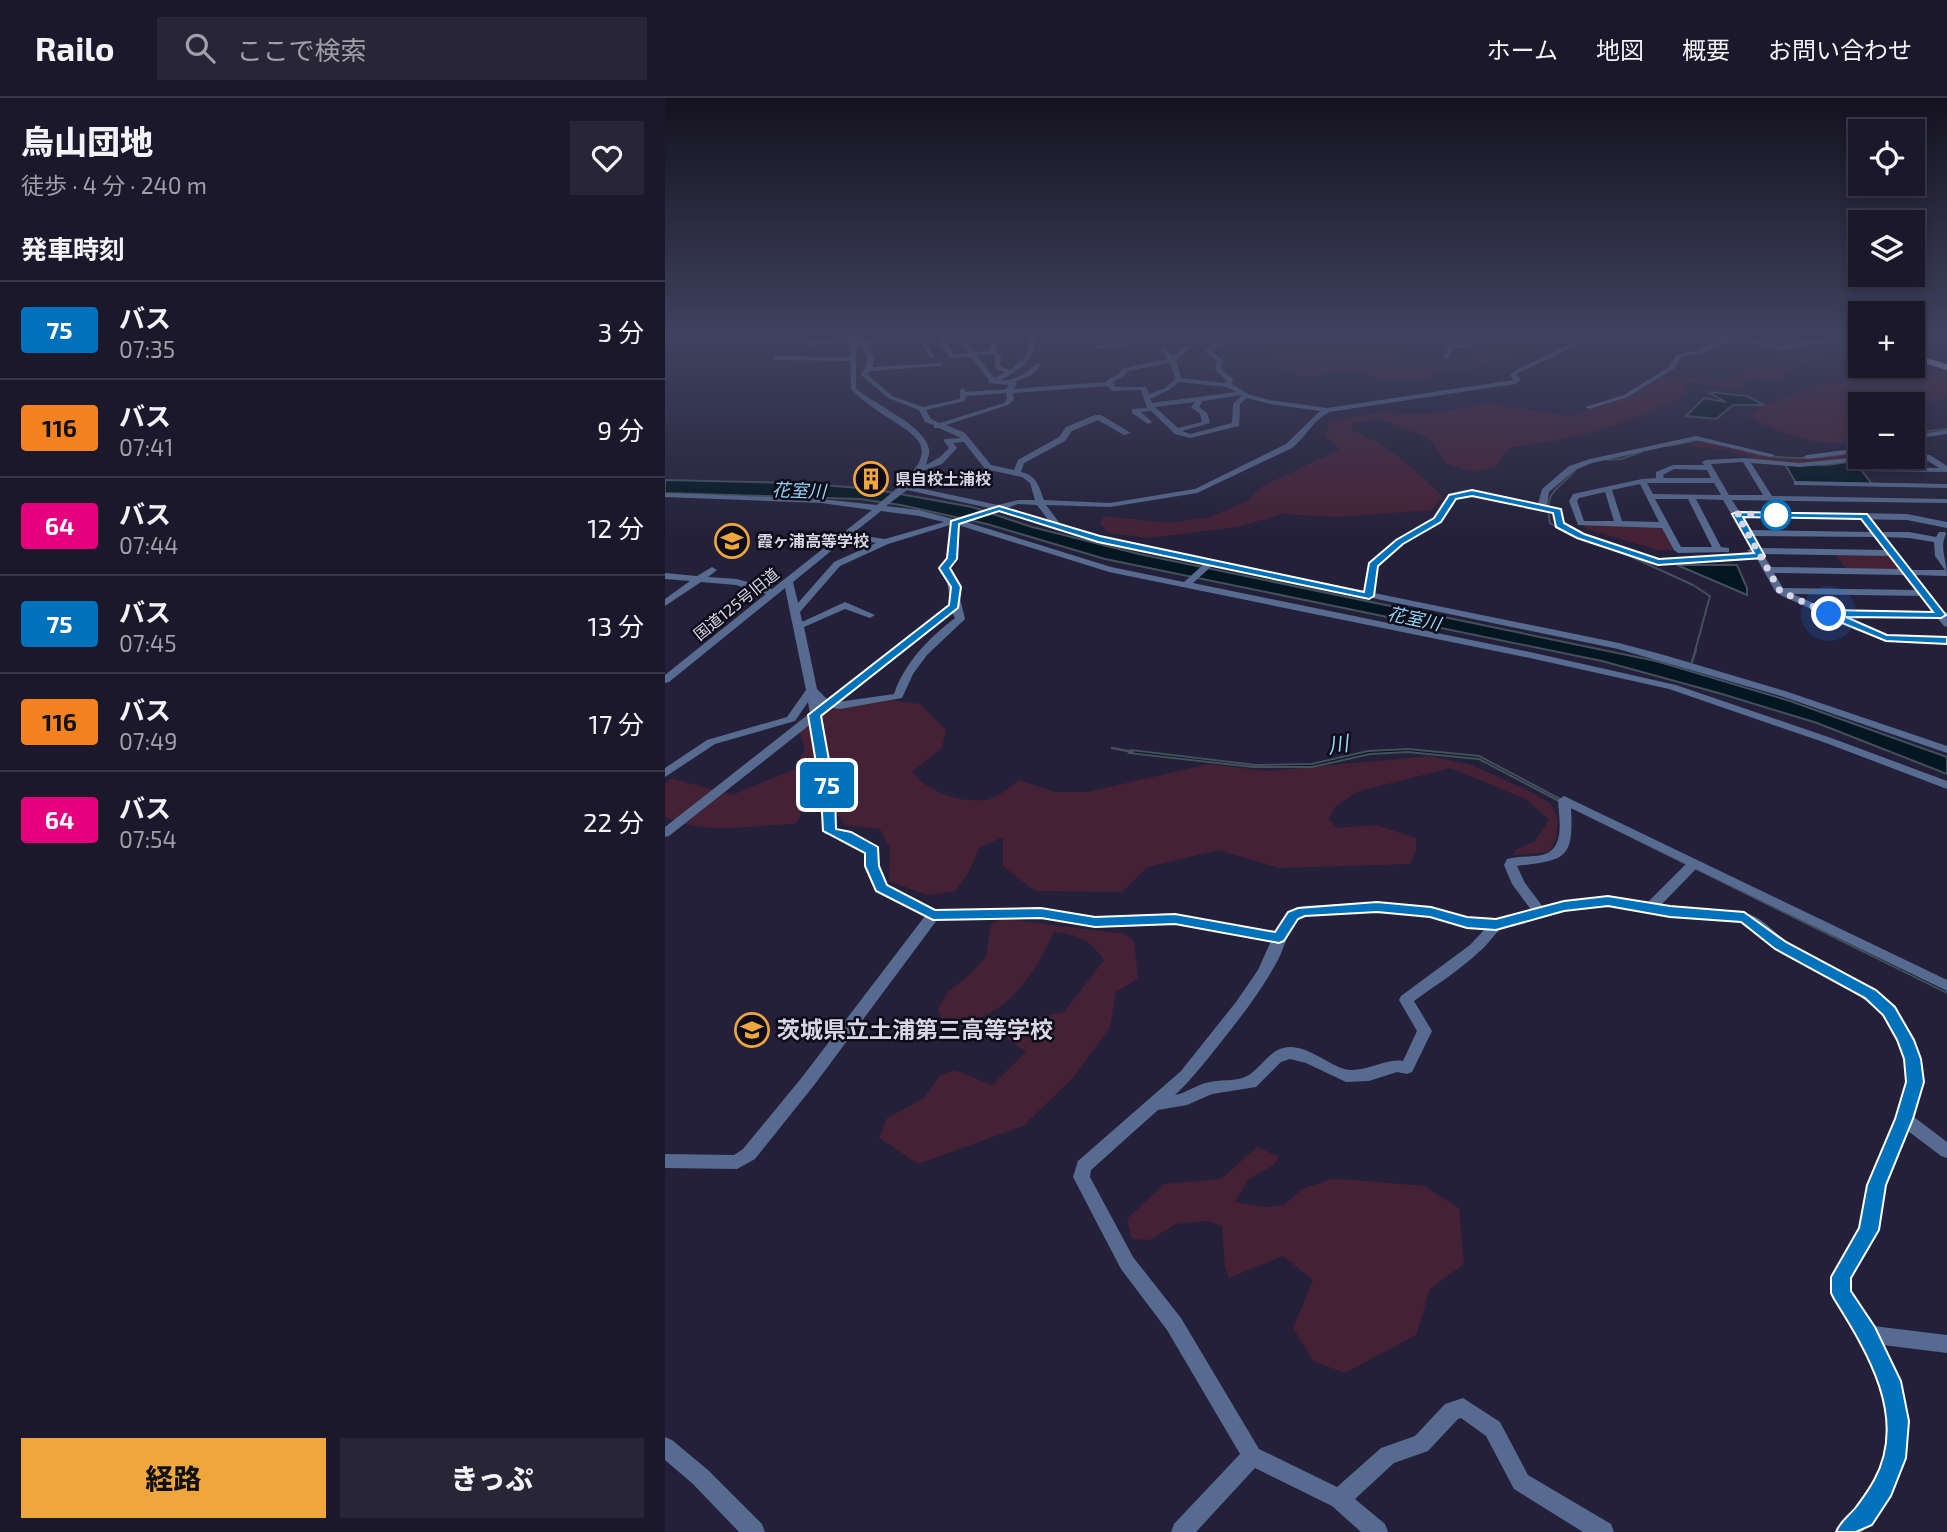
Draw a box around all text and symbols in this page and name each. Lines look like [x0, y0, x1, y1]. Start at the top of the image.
search box [157, 17, 647, 80]
text: Railo [35, 28, 115, 68]
icon: search [181, 29, 219, 67]
text: ここで検索 [237, 34, 367, 65]
text: ホーム [1487, 35, 1558, 64]
text: 地図 [1596, 35, 1644, 64]
text: 概要 [1682, 35, 1730, 64]
text: お問い合わせ [1768, 35, 1912, 64]
map controls [1848, 119, 1925, 469]
button: locate [1848, 119, 1925, 196]
text: 烏山団地 [21, 121, 153, 161]
button: heart [570, 121, 644, 195]
text: 徒歩 · 4 分 · 240 m [21, 171, 207, 199]
button: layers [1848, 210, 1925, 287]
text: 発車時刻 [21, 233, 125, 264]
button: + [1848, 301, 1925, 378]
text: バス [119, 302, 171, 333]
text: 75 [47, 315, 72, 344]
text: 3 分 [598, 316, 644, 347]
text: 07:35 [119, 335, 175, 363]
button: − [1848, 392, 1925, 469]
text: バス [119, 400, 171, 431]
text: 116 [42, 413, 77, 442]
text: 9 分 [597, 414, 644, 445]
text: 07:41 [119, 433, 173, 461]
building icon: 県自校土浦校 [852, 460, 890, 498]
place label: 県自校土浦校 [895, 469, 991, 488]
water label: 花室川 [772, 478, 828, 502]
text: バス [119, 498, 171, 529]
unlabelled marker [1761, 500, 1791, 530]
text: 64 [45, 511, 74, 540]
text: 12 分 [587, 512, 644, 543]
school or university icon: 霞ヶ浦高等学校 [713, 522, 751, 560]
text: 07:44 [119, 531, 178, 559]
place label: 霞ヶ浦高等学校 [757, 531, 869, 550]
street label: 国道125号旧道 [689, 564, 782, 644]
text: バス [119, 596, 171, 627]
your location [1811, 596, 1846, 631]
water label: 花室川 [1386, 602, 1445, 635]
text: 75 [47, 609, 72, 638]
text: 13 分 [587, 610, 644, 641]
text: 07:45 [119, 629, 177, 657]
text: バス [119, 694, 171, 725]
text: 116 [42, 707, 77, 736]
text: 17 分 [589, 708, 644, 739]
text: 07:49 [119, 727, 177, 755]
water label: 川 [1325, 729, 1352, 758]
line badge: 75 [795, 762, 859, 808]
text: 75 [814, 770, 840, 799]
text: バス [119, 792, 171, 823]
text: 64 [45, 805, 74, 834]
text: 22 分 [583, 806, 644, 837]
text: 07:54 [119, 825, 177, 853]
school or university icon: 茨城県立土浦第三高等学校 [733, 1011, 771, 1049]
place label: 茨城県立土浦第三高等学校 [777, 1015, 1053, 1043]
button: 経路 [21, 1438, 326, 1518]
button: きっぷ [340, 1438, 644, 1518]

